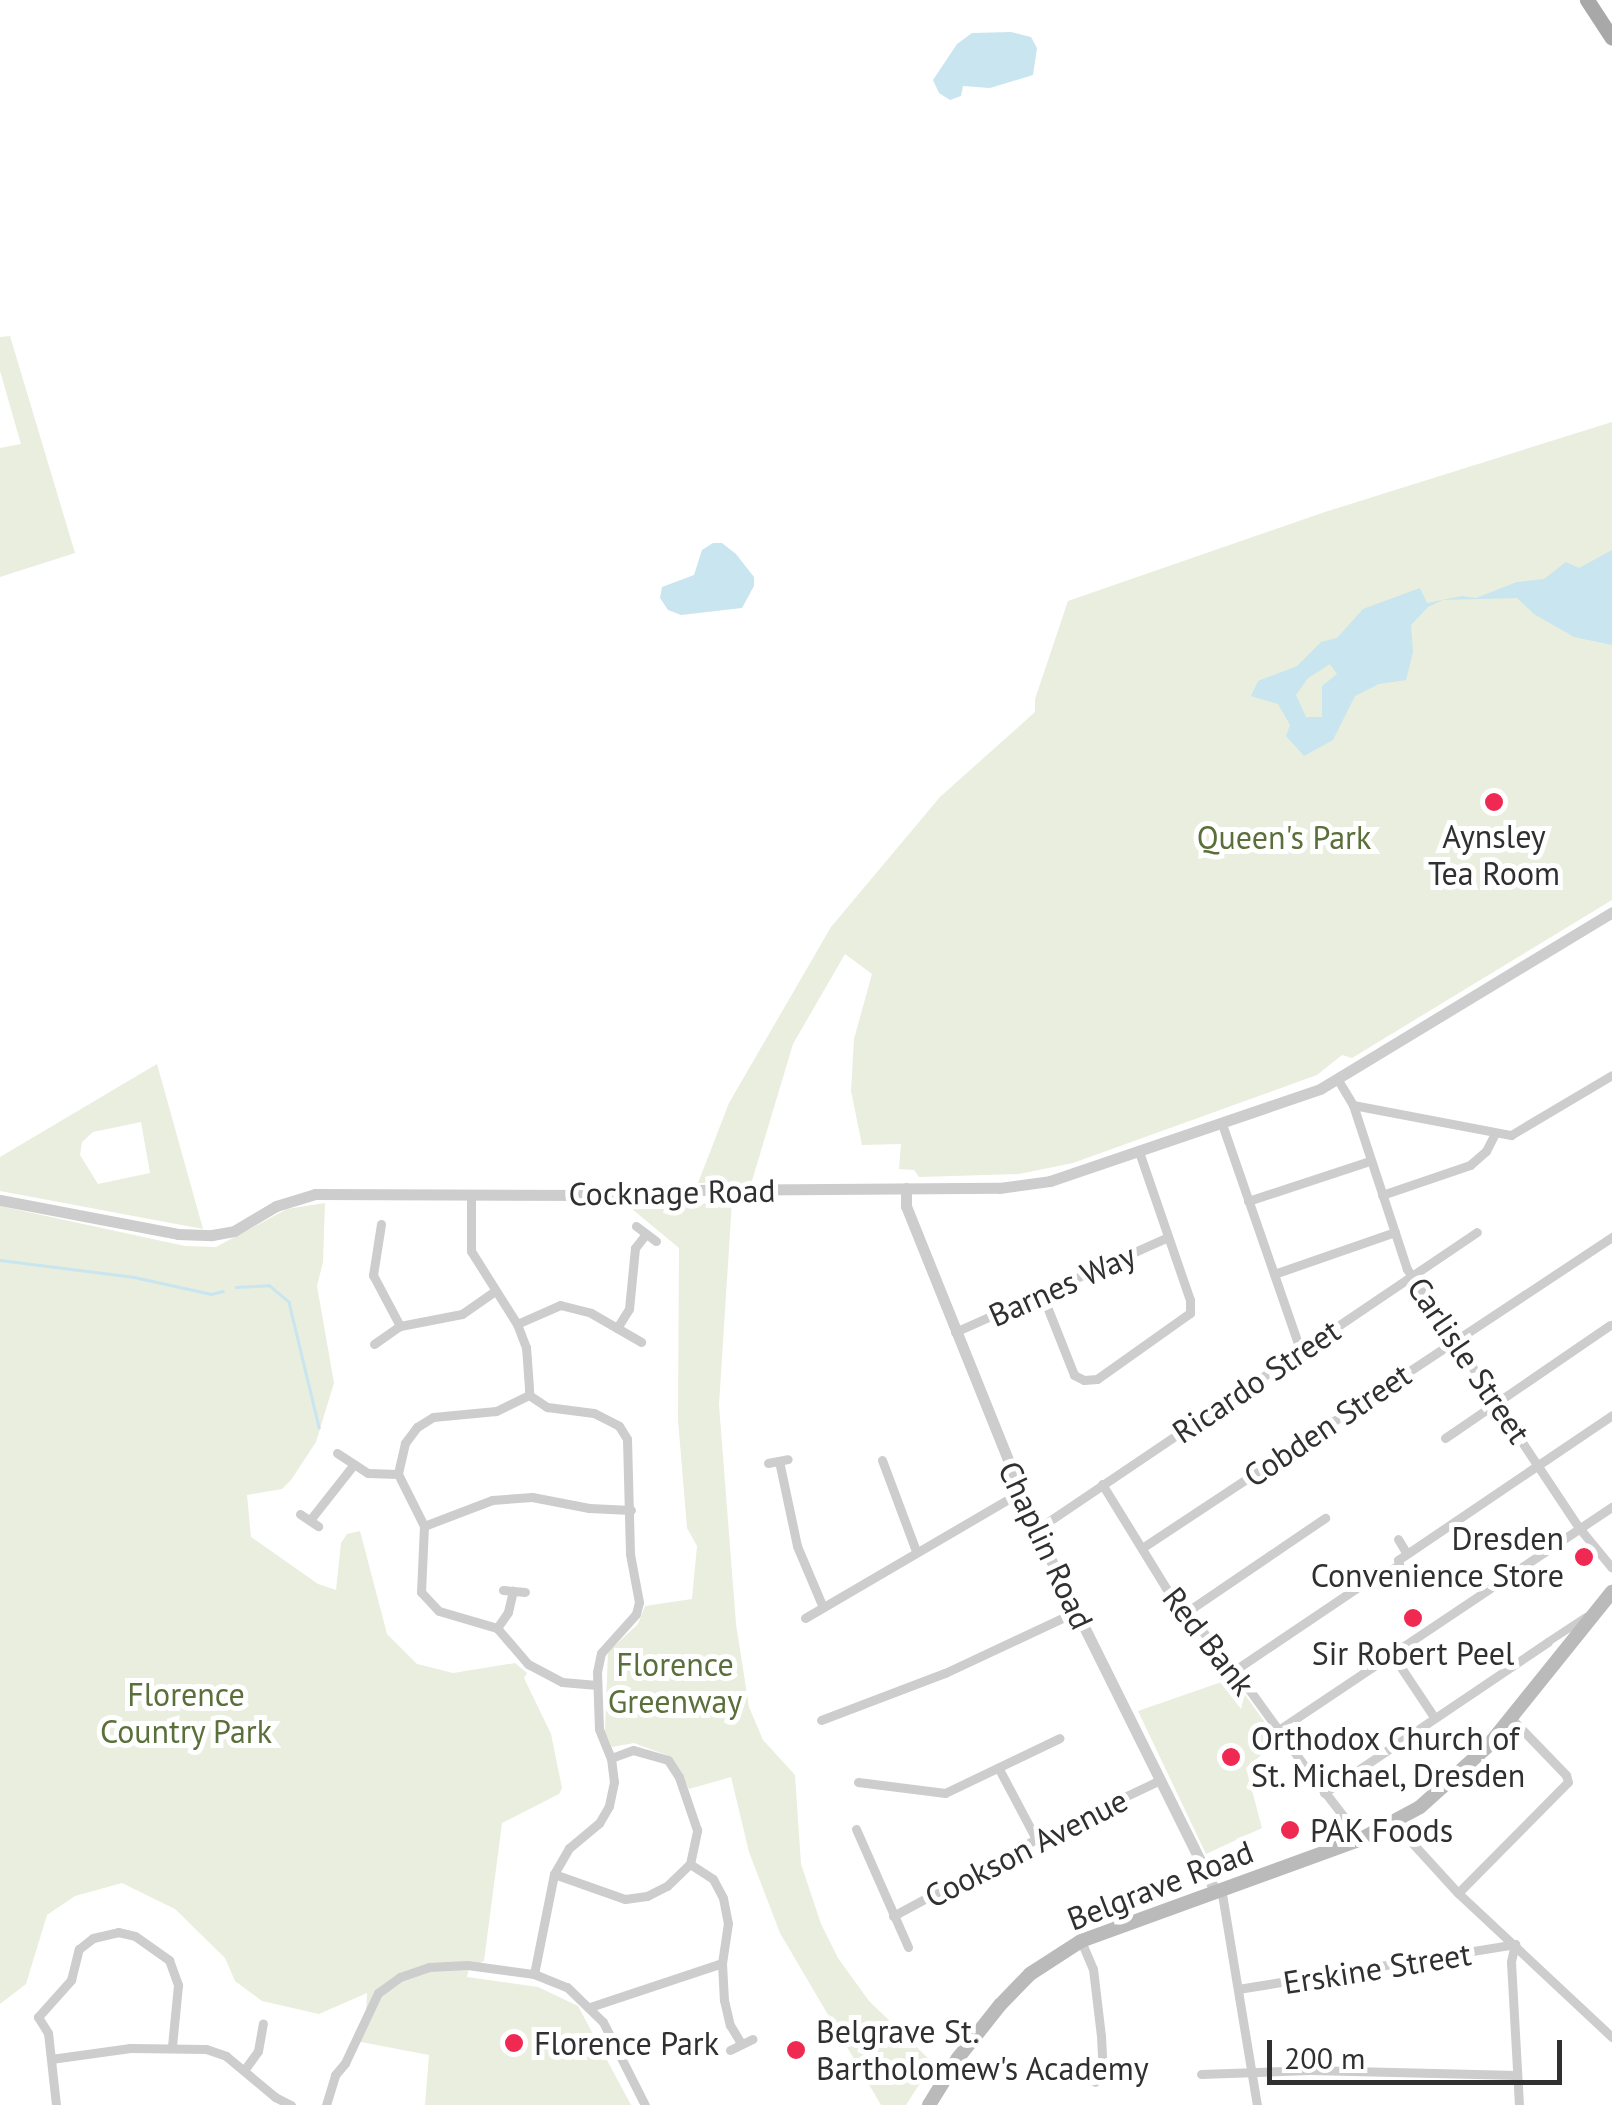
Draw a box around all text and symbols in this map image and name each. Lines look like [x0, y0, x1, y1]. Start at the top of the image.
marker: Aynsley Tea Room [1483, 791, 1505, 813]
park label: Queen's Park [1197, 818, 1371, 856]
place label: Aynsley Tea Room [1428, 818, 1560, 893]
street label: Cocknage Road [568, 1171, 776, 1213]
street label: Barnes Way [982, 1235, 1142, 1335]
street label: Carlisle Street [1399, 1270, 1539, 1450]
street label: Ricardo Street [1165, 1311, 1347, 1451]
street label: Cobden Street [1236, 1355, 1418, 1495]
street label: Chaplin Road [990, 1455, 1102, 1635]
place label: Dresden Convenience Store [1311, 1520, 1564, 1595]
marker: Dresden Convenience Store [1573, 1546, 1595, 1568]
street label: Red Bank [1155, 1579, 1263, 1703]
marker: Sir Robert Peel [1402, 1607, 1424, 1629]
place label: Sir Robert Peel [1312, 1634, 1514, 1672]
park label: Florence Greenway [608, 1646, 742, 1721]
park label: Florence Country Park [99, 1676, 273, 1751]
place label: Orthodox Church of St. Michael, Dresden [1251, 1720, 1530, 1795]
marker: Orthodox Church of St. Michael, Dresden [1220, 1746, 1242, 1768]
street label: Cookson Avenue [918, 1780, 1134, 1916]
place label: PAK Foods [1310, 1811, 1454, 1849]
marker: PAK Foods [1279, 1819, 1301, 1841]
street label: Belgrave Road [1062, 1832, 1258, 1938]
street label: Erskine Street [1280, 1934, 1474, 2002]
place label: Belgrave St. Bartholomew's Academy [816, 2013, 1150, 2088]
scale bar [1272, 2020, 1567, 2082]
place label: Florence Park [534, 2024, 719, 2062]
marker: Florence Park [503, 2032, 525, 2054]
text: 200 m [1284, 2038, 1365, 2077]
marker: Belgrave St. Bartholomew's Academy [785, 2039, 807, 2061]

